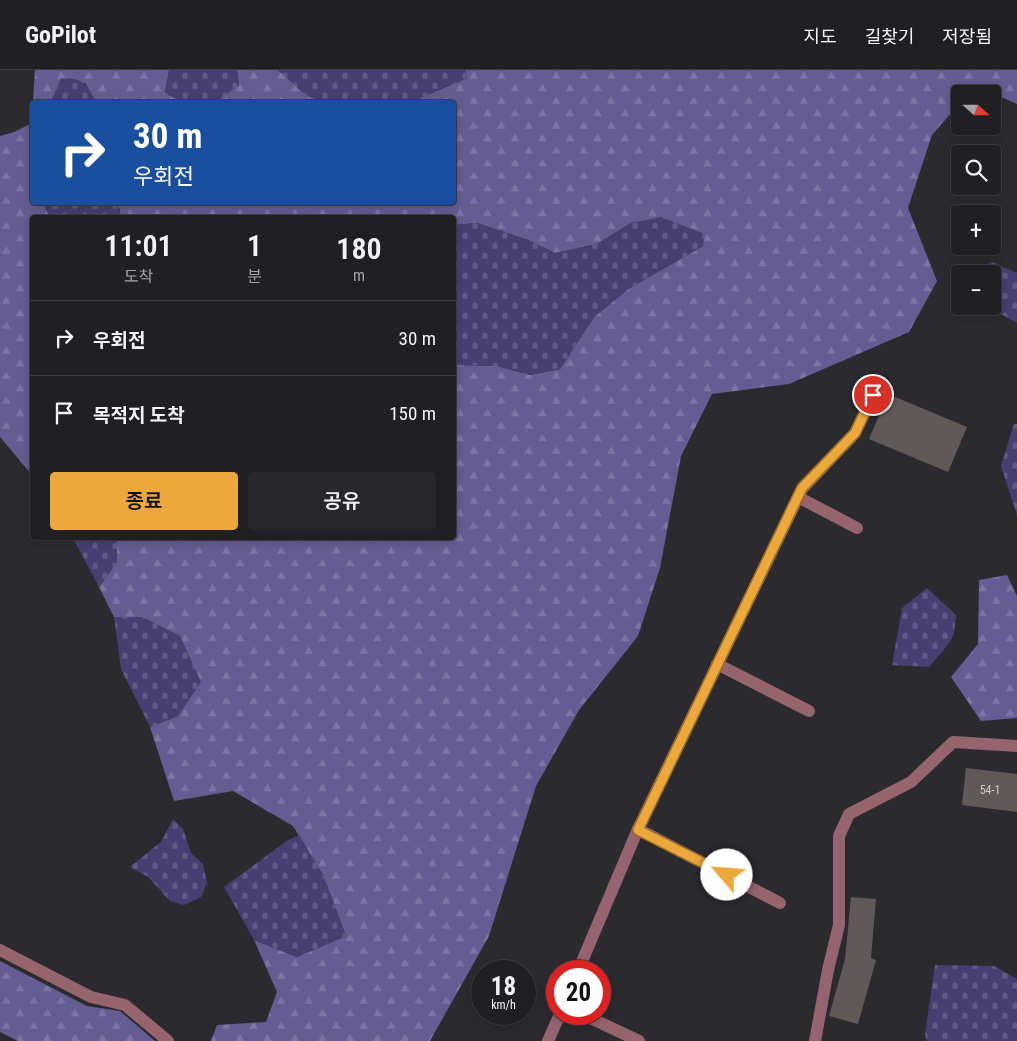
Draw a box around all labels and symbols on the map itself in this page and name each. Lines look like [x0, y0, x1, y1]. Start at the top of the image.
north arrow [951, 85, 1001, 135]
pin [852, 374, 894, 416]
house number: 54-1 [980, 783, 1000, 797]
position arrow [700, 848, 752, 900]
speed limit sign: 20 [546, 960, 611, 1025]

